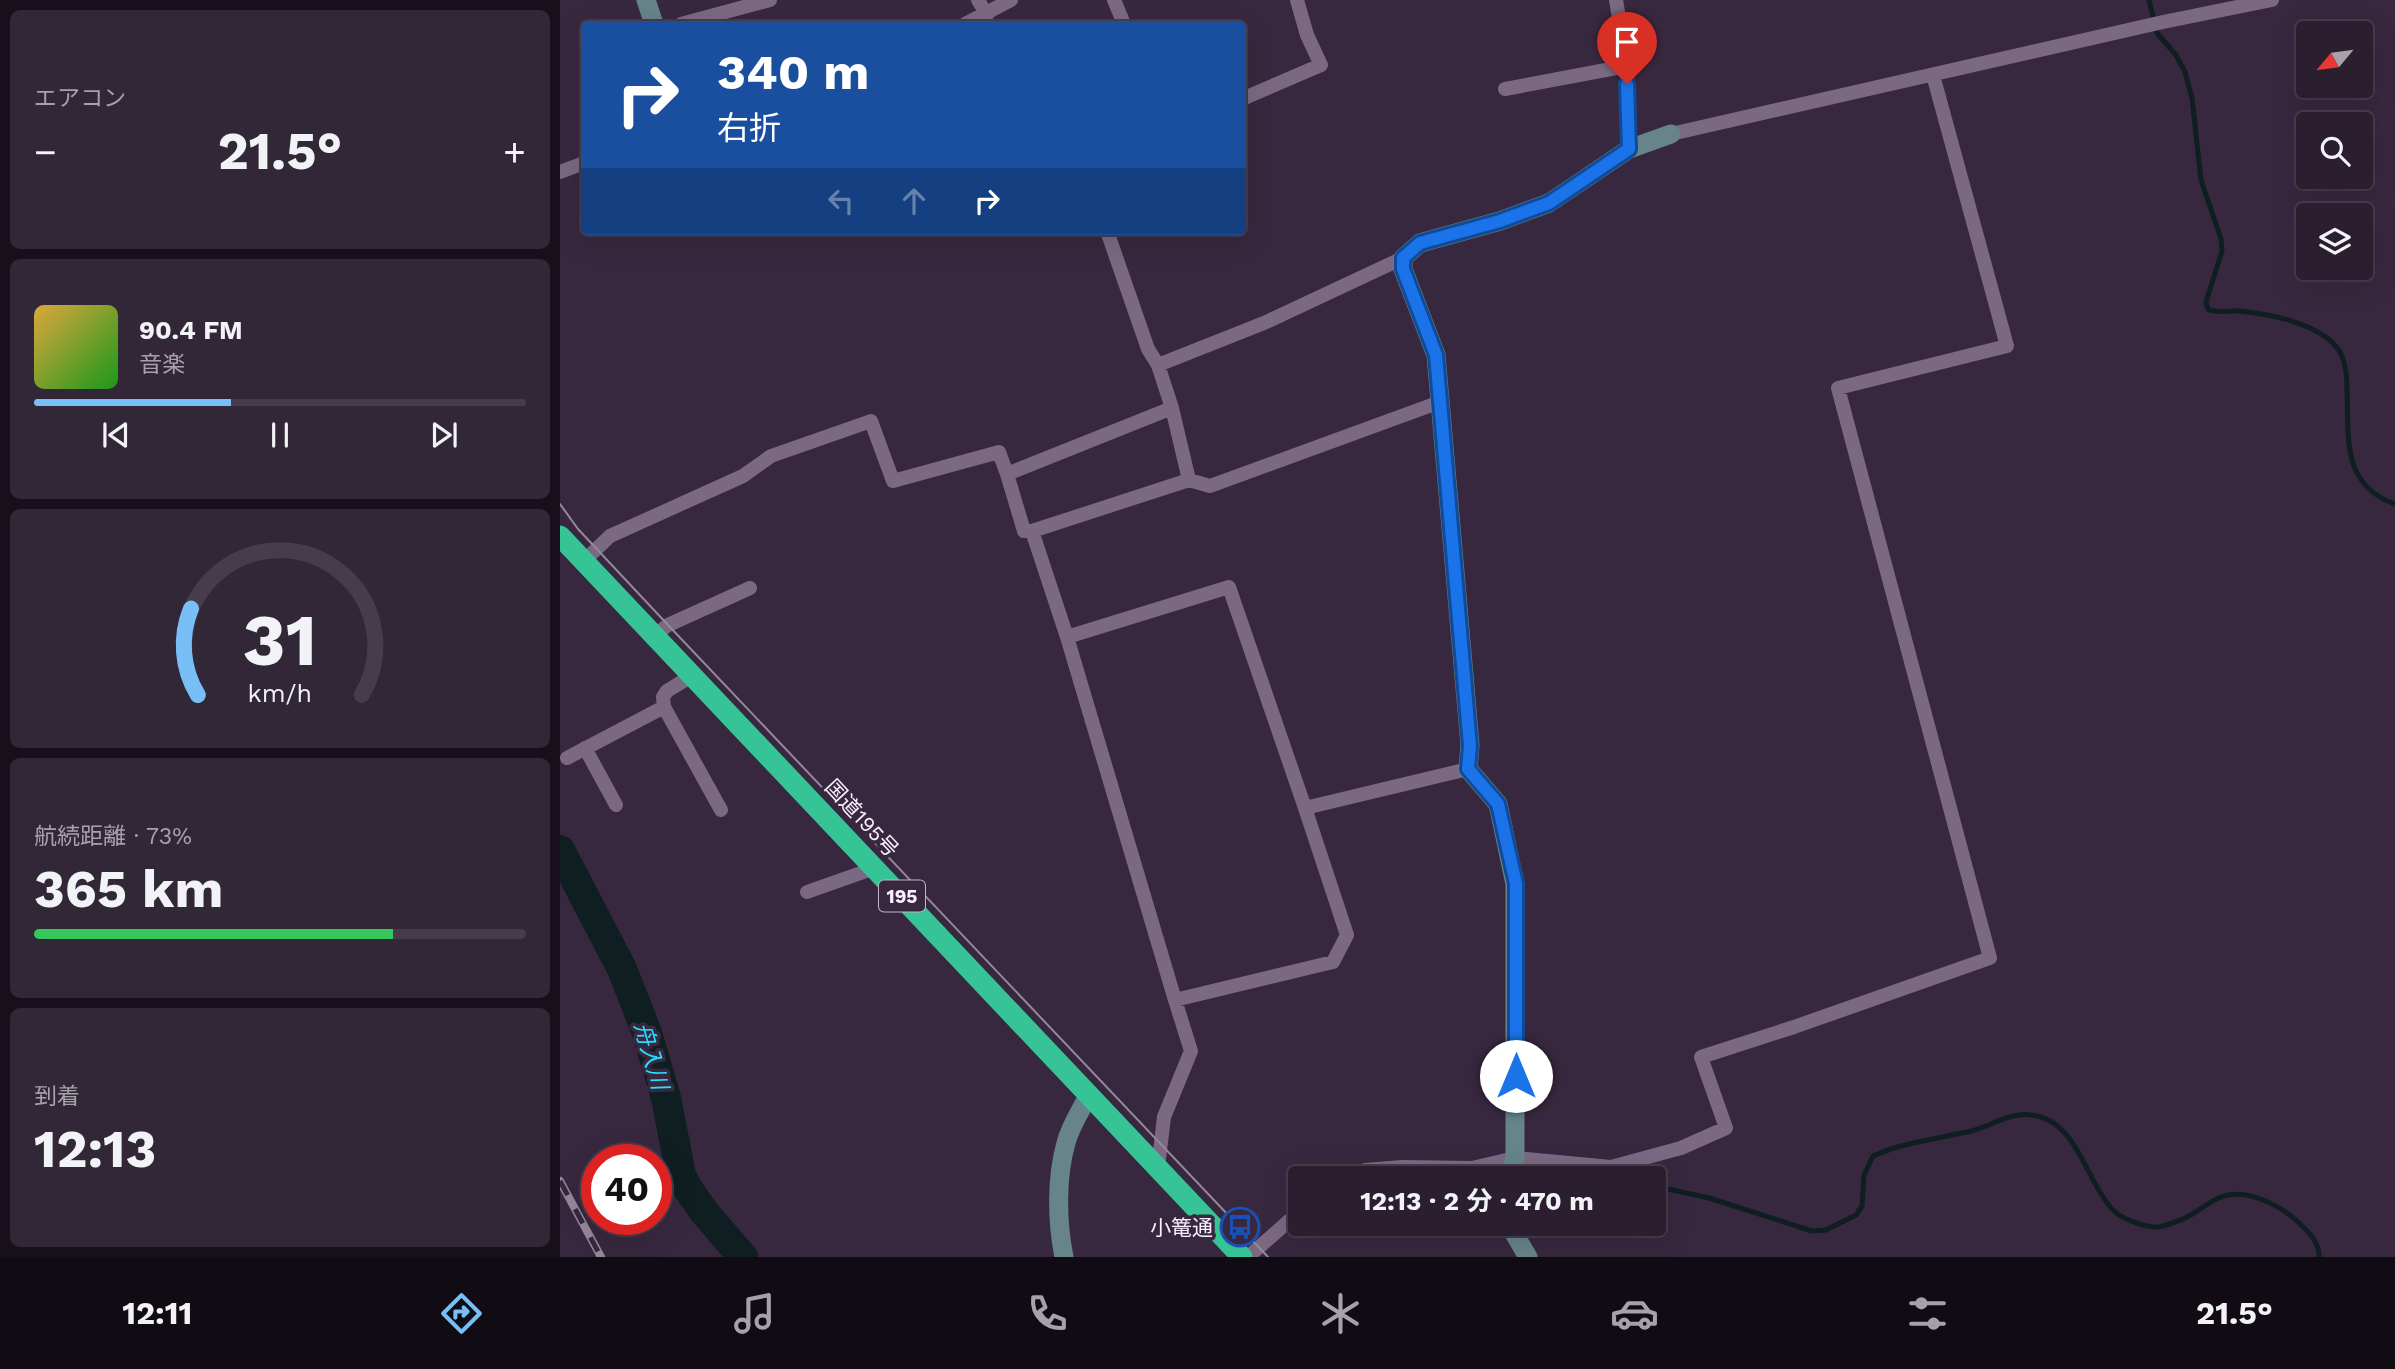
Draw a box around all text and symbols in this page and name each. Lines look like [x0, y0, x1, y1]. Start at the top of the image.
pin [1597, 12.0, 1657, 84]
north arrow [2296, 21, 2373, 98]
map controls [2296, 21, 2373, 280]
icon: arrive [1608, 23, 1646, 61]
text: 340 m [717, 43, 869, 101]
icon: right [602, 49, 693, 140]
text: エアコン [34, 85, 126, 112]
text: 右折 [717, 109, 781, 147]
button: search [2296, 112, 2373, 189]
text: 21.5° [218, 121, 342, 182]
text: − [34, 130, 57, 174]
text: + [503, 130, 526, 174]
icon: left [822, 182, 860, 220]
icon: ahead [895, 182, 933, 220]
icon: right [968, 182, 1006, 220]
button: layers [2296, 203, 2373, 280]
text: 90.4 FM [139, 315, 243, 345]
text: 音楽 [139, 351, 185, 378]
icon: previous [97, 416, 135, 454]
icon: pause [261, 416, 299, 454]
icon: next [425, 416, 463, 454]
text: 31 [243, 597, 317, 683]
text: km/h [248, 678, 312, 707]
street label: 国道195号 [820, 774, 904, 862]
text: 航続距離 · 73% [34, 823, 192, 850]
text: 365 km [34, 859, 223, 920]
road number: 195 [879, 880, 925, 912]
water label: 舟入川 [629, 1019, 674, 1096]
position arrow [1479, 1039, 1553, 1113]
text: 到着 [34, 1083, 80, 1110]
text: 12:13 [34, 1119, 156, 1180]
speed limit sign: 40 [581, 1144, 672, 1235]
text: 12:13 · 2 分 · 470 m [1360, 1186, 1594, 1216]
bus stop icon: 小篭通 [1219, 1206, 1261, 1248]
place label: 小篭通 [1150, 1215, 1213, 1240]
icon: directions [437, 1289, 486, 1338]
icon: music [730, 1289, 779, 1338]
icon: phone [1023, 1289, 1072, 1338]
icon: climate [1316, 1289, 1365, 1338]
icon: car [1610, 1289, 1659, 1338]
icon: filters [1903, 1289, 1952, 1338]
text: 12:11 [122, 1294, 192, 1332]
text: 21.5° [2196, 1294, 2273, 1332]

